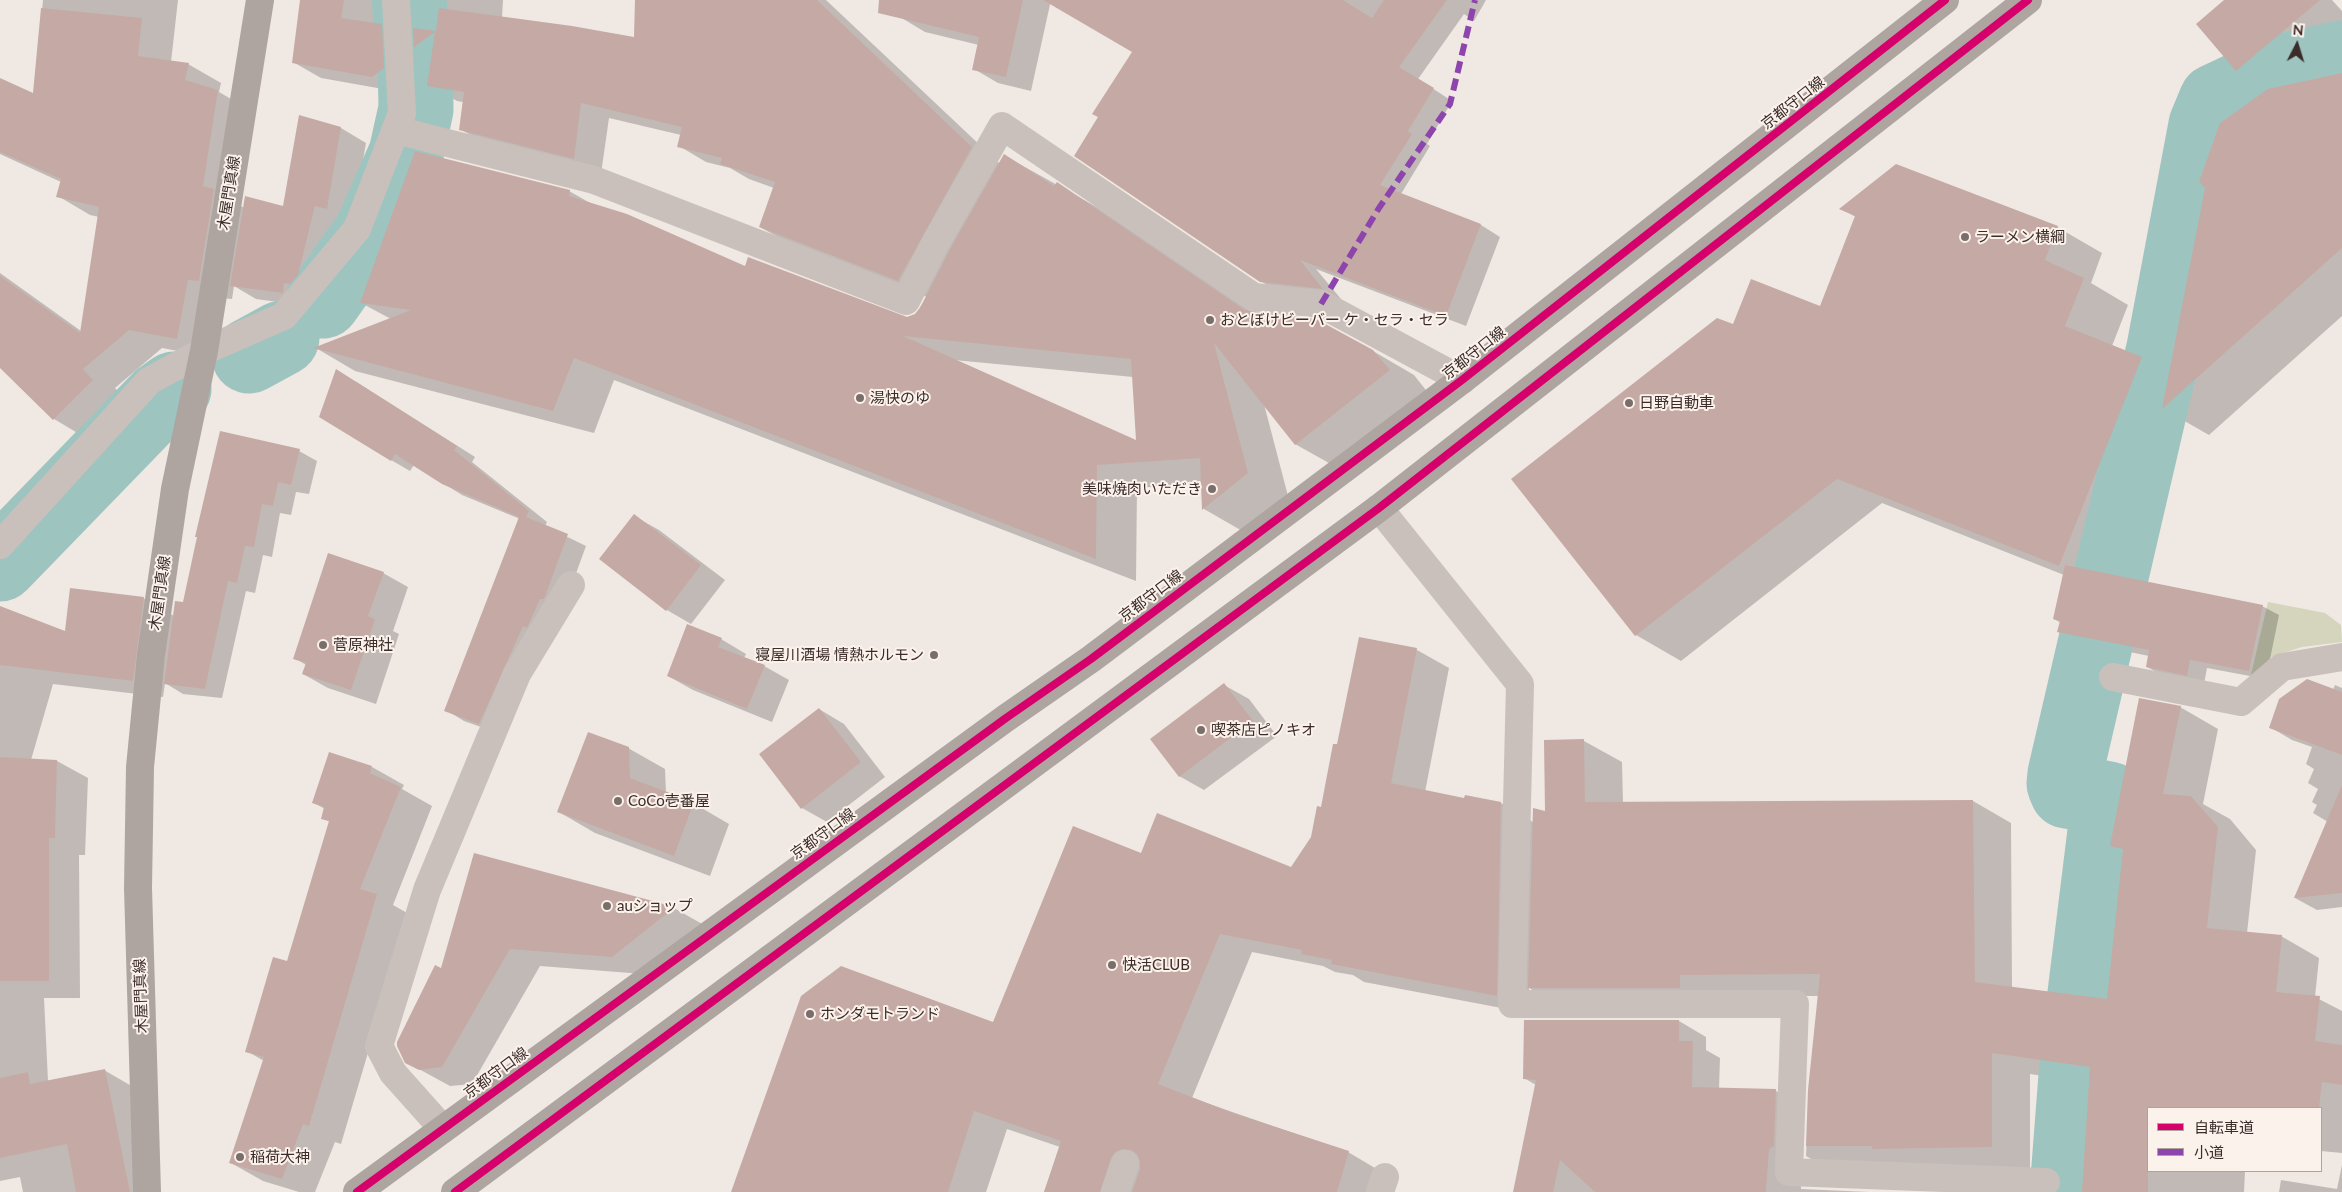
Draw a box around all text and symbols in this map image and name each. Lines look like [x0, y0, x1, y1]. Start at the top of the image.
north arrow [2272, 20, 2322, 70]
text: N [2292, 21, 2304, 38]
street label: 京都守口線 [1758, 73, 1828, 133]
street label: 木屋門真線 [214, 155, 244, 231]
place label: ラーメン横綱 [1975, 228, 2065, 246]
marker: ラーメン横綱 [1959, 231, 1971, 243]
place label: おとぼけビーバー ケ・セラ・セラ [1220, 311, 1449, 329]
marker: おとぼけビーバー ケ・セラ・セラ [1204, 314, 1216, 326]
street label: 京都守口線 [1439, 323, 1509, 383]
place label: 湯快のゆ [870, 389, 930, 407]
marker: 湯快のゆ [854, 392, 866, 404]
place label: 日野自動車 [1639, 394, 1714, 412]
marker: 日野自動車 [1623, 397, 1635, 409]
place label: 美味焼肉いただき [1082, 480, 1202, 498]
marker: 美味焼肉いただき [1206, 483, 1218, 495]
street label: 木屋門真線 [146, 555, 174, 631]
street label: 京都守口線 [1116, 566, 1186, 626]
place label: 菅原神社 [333, 636, 393, 654]
marker: 菅原神社 [317, 639, 329, 651]
place label: 寝屋川酒場 情熱ホルモン [755, 646, 924, 664]
marker: 寝屋川酒場 情熱ホルモン [928, 649, 940, 661]
place label: 喫茶店ピノキオ [1211, 721, 1316, 739]
marker: 喫茶店ピノキオ [1195, 724, 1207, 736]
place label: CoCo壱番屋 [628, 792, 710, 810]
marker: CoCo壱番屋 [612, 795, 624, 807]
street label: 京都守口線 [787, 805, 859, 863]
place label: auショップ [617, 897, 693, 915]
marker: auショップ [601, 900, 613, 912]
place label: 快活CLUB [1122, 956, 1190, 974]
street label: 木屋門真線 [131, 958, 151, 1034]
marker: 快活CLUB [1106, 959, 1118, 971]
place label: ホンダモトランド [820, 1005, 940, 1023]
marker: ホンダモトランド [804, 1008, 816, 1020]
street label: 京都守口線 [460, 1044, 532, 1102]
legend [2147, 1107, 2322, 1172]
text: 自転車道 [2194, 1118, 2254, 1136]
text: 小道 [2194, 1143, 2224, 1161]
place label: 稲荷大神 [250, 1148, 310, 1166]
marker: 稲荷大神 [234, 1151, 246, 1163]

